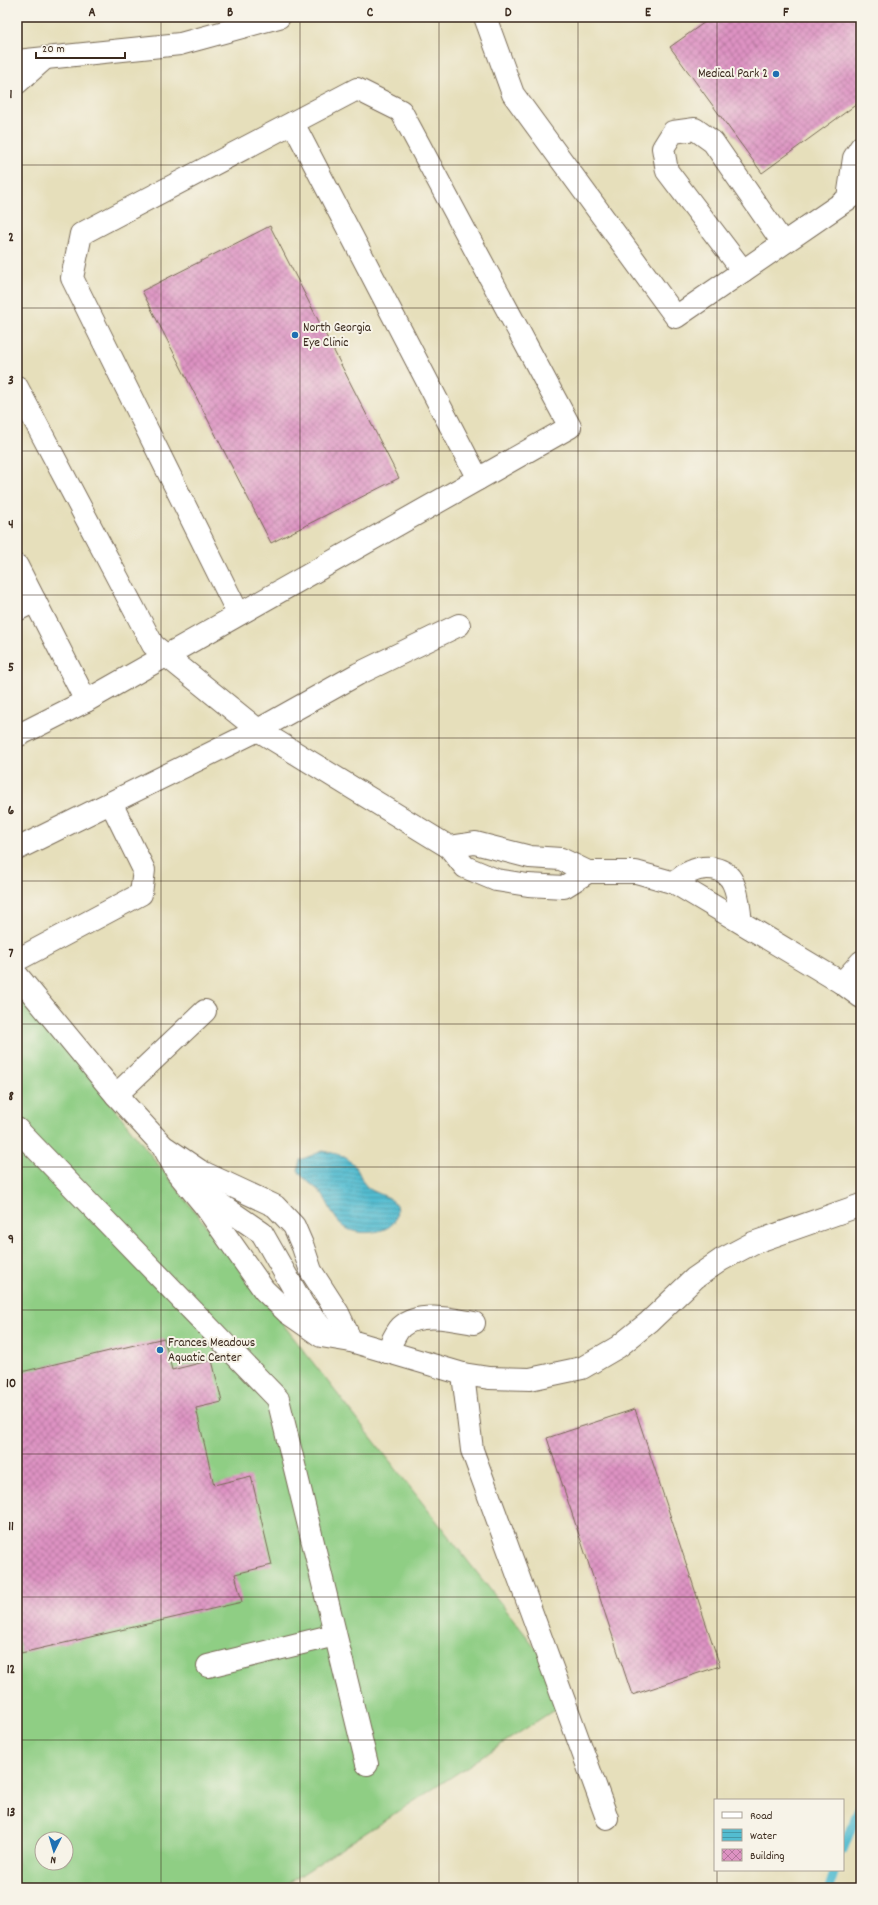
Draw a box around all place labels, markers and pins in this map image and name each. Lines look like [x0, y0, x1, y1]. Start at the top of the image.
place label: Medical Park 2 [698, 65, 768, 84]
marker: Medical Park 2 [771, 69, 781, 79]
place label: North Georgia Eye Clinic [303, 319, 372, 353]
marker: North Georgia Eye Clinic [290, 330, 300, 340]
place label: Frances Meadows Aquatic Center [168, 1334, 255, 1368]
marker: Frances Meadows Aquatic Center [155, 1345, 165, 1355]

